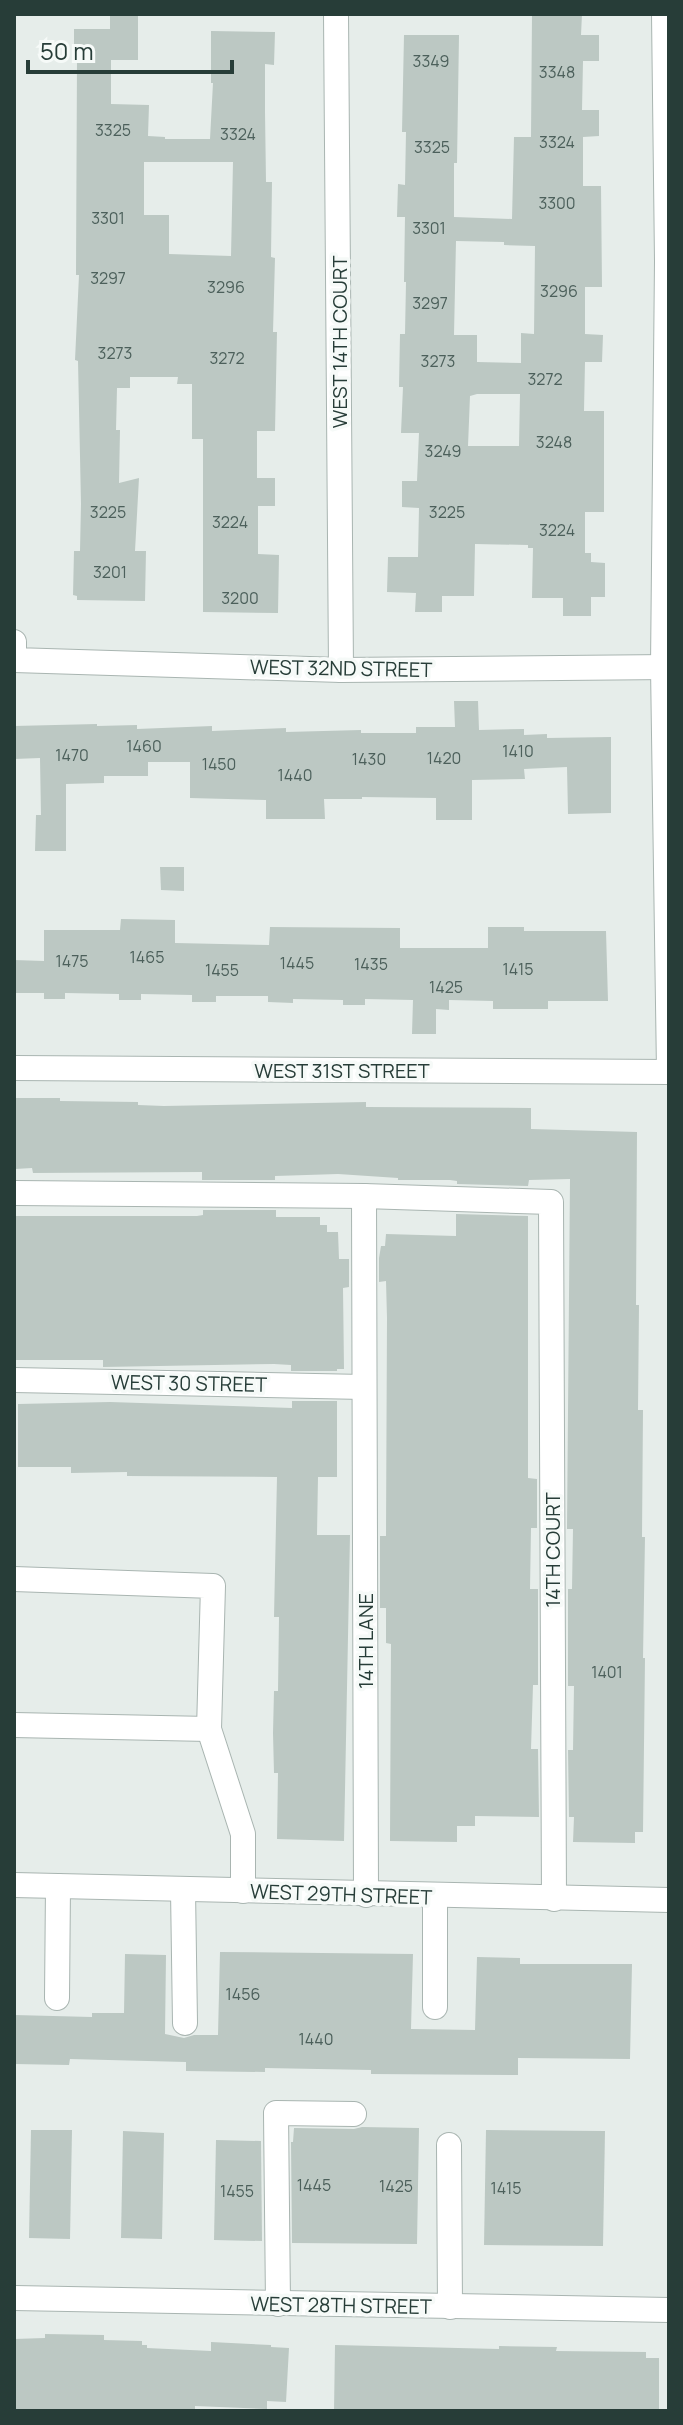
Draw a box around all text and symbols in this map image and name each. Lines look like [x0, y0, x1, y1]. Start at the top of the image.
scale bar [28, 24, 232, 74]
text: 50 m [40, 34, 94, 67]
house number: 3349 [413, 50, 449, 72]
house number: 3348 [539, 61, 575, 83]
house number: 3325 [95, 119, 131, 141]
house number: 3324 [220, 123, 256, 145]
house number: 3324 [539, 131, 575, 153]
house number: 3325 [414, 136, 450, 158]
house number: 3300 [538, 192, 576, 214]
house number: 3301 [91, 207, 125, 229]
house number: 3301 [412, 217, 446, 239]
street label: WEST 14TH COURT [326, 256, 353, 428]
house number: 3297 [90, 267, 126, 289]
house number: 3296 [207, 276, 245, 298]
house number: 3296 [540, 280, 578, 302]
house number: 3297 [412, 292, 448, 314]
house number: 3273 [98, 342, 132, 364]
house number: 3272 [209, 347, 245, 369]
house number: 3273 [421, 350, 455, 372]
house number: 3272 [527, 368, 563, 390]
house number: 3248 [536, 431, 572, 453]
house number: 3249 [425, 440, 461, 462]
house number: 3225 [90, 501, 126, 523]
house number: 3225 [429, 501, 465, 523]
house number: 3224 [212, 511, 248, 533]
house number: 3224 [539, 519, 575, 541]
house number: 3201 [93, 561, 127, 583]
house number: 3200 [221, 587, 259, 609]
street label: WEST 32ND STREET [250, 653, 432, 683]
house number: 1460 [126, 735, 162, 757]
house number: 1410 [502, 740, 534, 762]
house number: 1470 [55, 744, 89, 766]
house number: 1420 [427, 747, 461, 769]
house number: 1430 [352, 748, 386, 770]
house number: 1450 [202, 753, 236, 775]
house number: 1440 [277, 764, 313, 786]
house number: 1465 [130, 946, 164, 968]
house number: 1475 [56, 950, 88, 972]
house number: 1445 [280, 952, 314, 974]
house number: 1435 [354, 953, 388, 975]
house number: 1415 [502, 958, 534, 980]
house number: 1455 [205, 959, 239, 981]
house number: 1425 [429, 976, 463, 998]
street label: WEST 31ST STREET [254, 1057, 430, 1084]
street label: WEST 30 STREET [111, 1368, 267, 1398]
street label: 14TH COURT [539, 1492, 566, 1608]
street label: 14TH LANE [352, 1593, 379, 1689]
house number: 1401 [591, 1661, 623, 1683]
street label: WEST 29TH STREET [249, 1877, 433, 1911]
house number: 1456 [226, 1983, 260, 2005]
house number: 1440 [298, 2028, 334, 2050]
house number: 1445 [297, 2174, 331, 2196]
house number: 1425 [379, 2175, 413, 2197]
house number: 1415 [490, 2177, 522, 2199]
house number: 1455 [220, 2180, 254, 2202]
street label: WEST 28TH STREET [250, 2290, 432, 2320]

